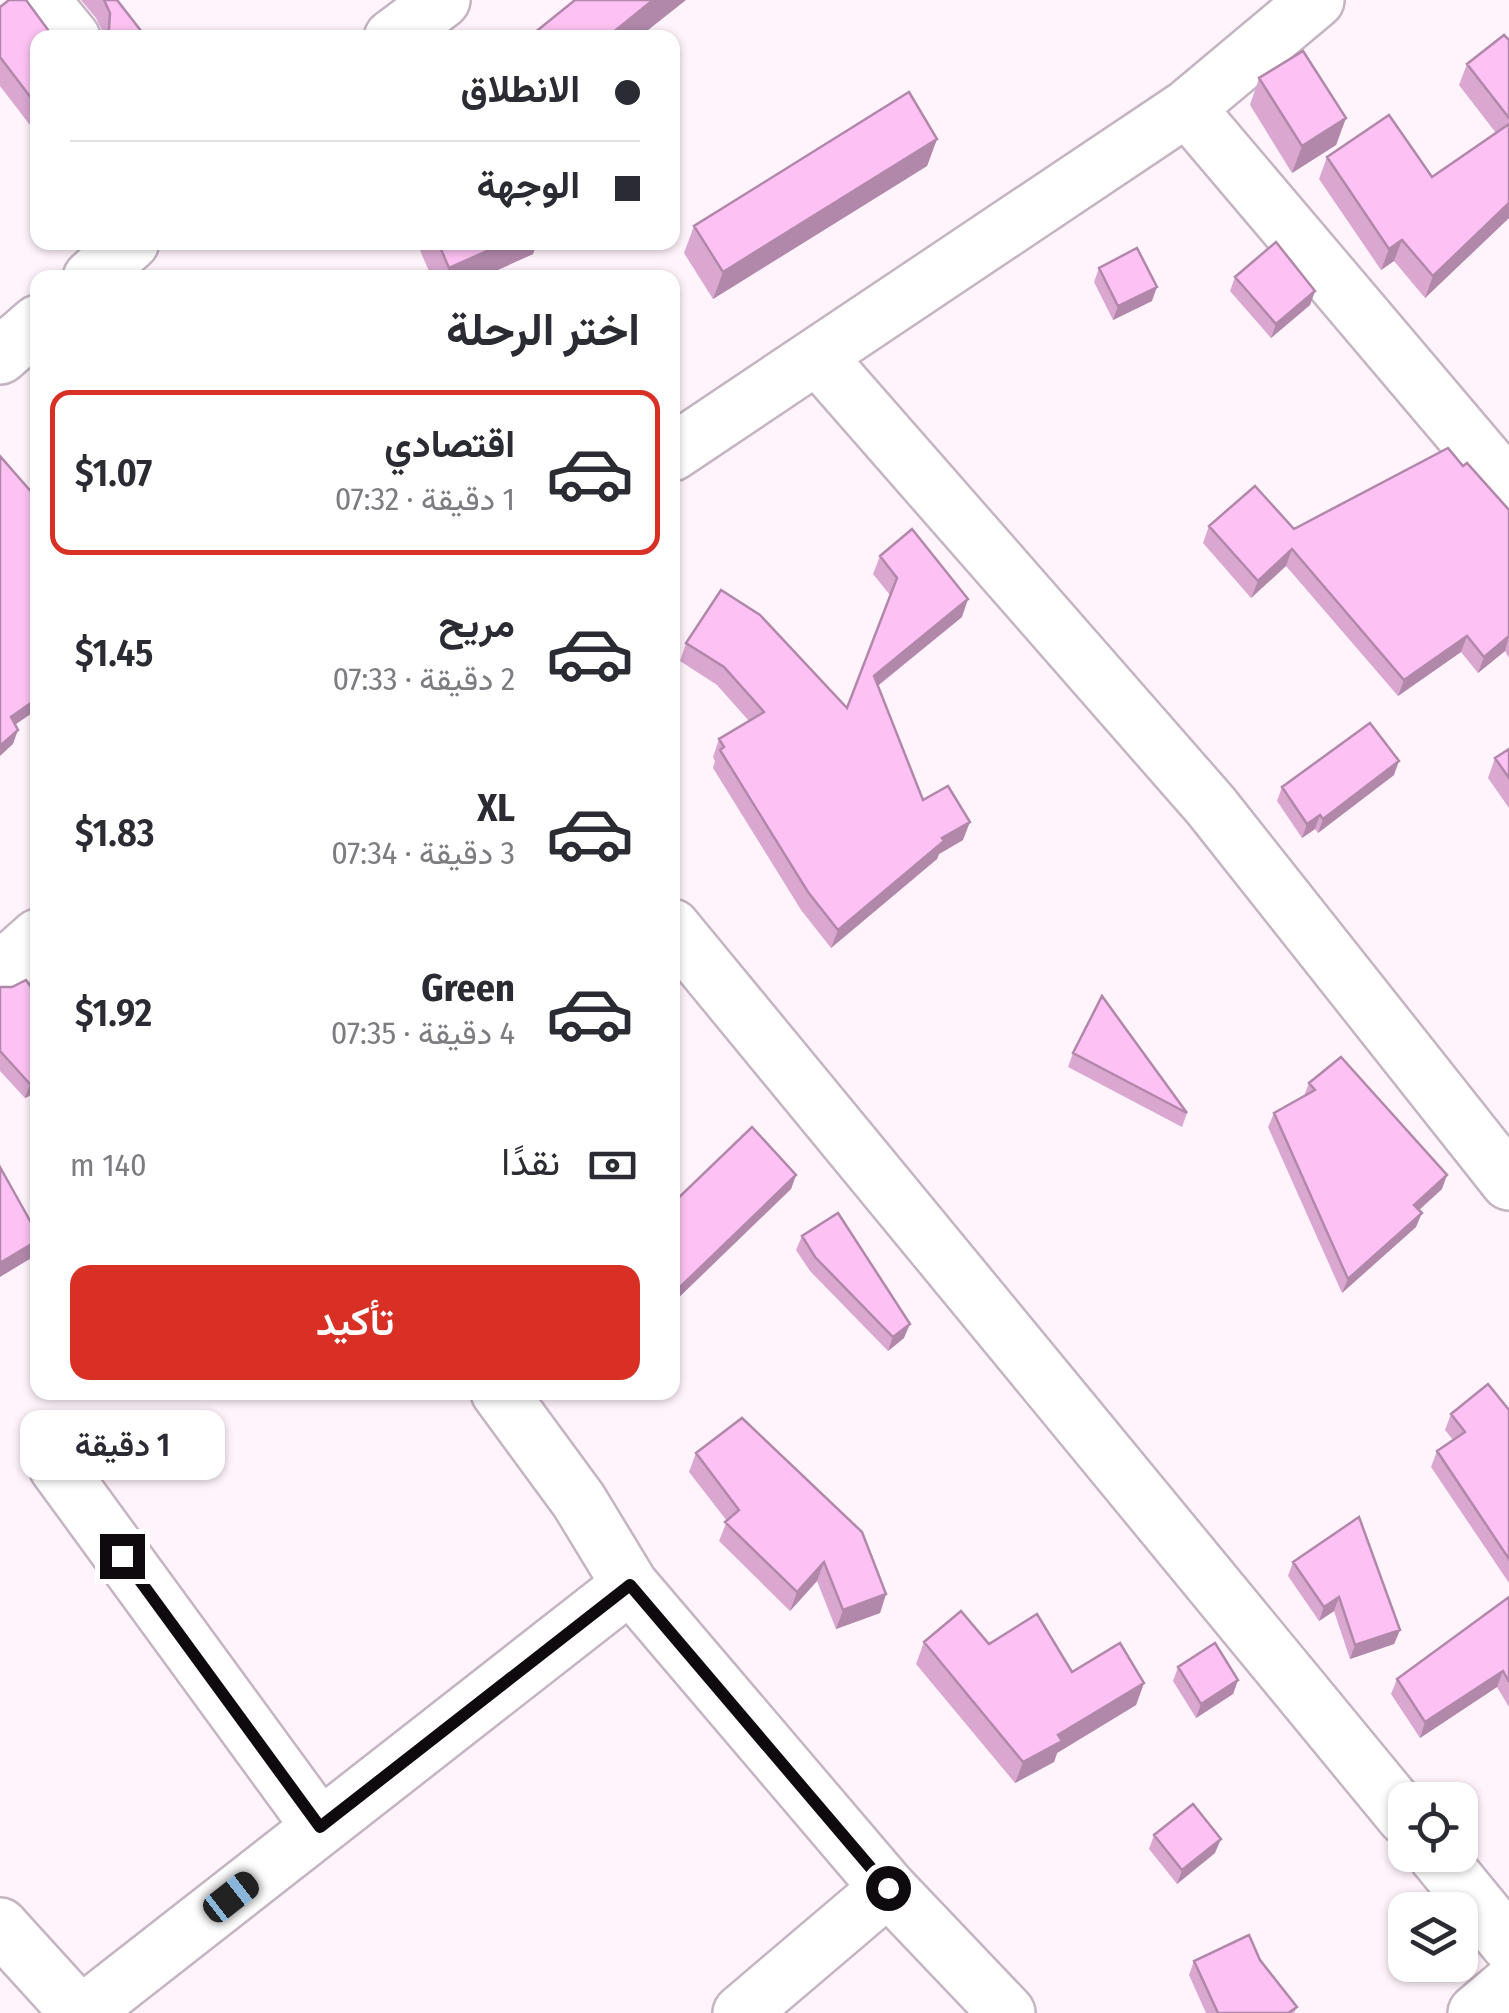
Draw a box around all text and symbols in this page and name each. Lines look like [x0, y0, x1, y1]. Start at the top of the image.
text: الانطلاق [461, 66, 580, 112]
text: الوجهة [477, 162, 580, 208]
text: اختر الرحلة [446, 303, 640, 357]
text: اقتصادي [384, 421, 515, 467]
icon: car [545, 428, 635, 518]
text: $1.07 [75, 450, 152, 496]
text: 1 دقيقة · 07:32 [335, 480, 515, 518]
text: مريح [439, 601, 515, 647]
icon: car [545, 608, 635, 698]
text: $1.45 [75, 630, 153, 676]
text: 2 دقيقة · 07:33 [332, 660, 515, 698]
text: XL [477, 785, 515, 831]
icon: car [545, 788, 635, 878]
text: $1.83 [75, 810, 155, 856]
text: 3 دقيقة · 07:34 [331, 834, 515, 872]
text: Green [421, 965, 515, 1011]
icon: car [545, 968, 635, 1058]
text: $1.92 [75, 990, 152, 1036]
text: 4 دقيقة · 07:35 [331, 1014, 515, 1052]
icon: cash [585, 1138, 640, 1193]
text: نقدًا [501, 1139, 560, 1185]
text: 140 m [70, 1146, 147, 1184]
button: تأكيد [70, 1265, 640, 1380]
callout: 1 دقيقة [19, 1411, 224, 1481]
text: 1 دقيقة [75, 1426, 170, 1464]
route end [100, 1534, 145, 1579]
map controls [1388, 1782, 1478, 1982]
button: locate [1388, 1782, 1478, 1872]
route start [866, 1866, 911, 1911]
car [198, 1867, 264, 1927]
button: layers [1388, 1892, 1478, 1982]

